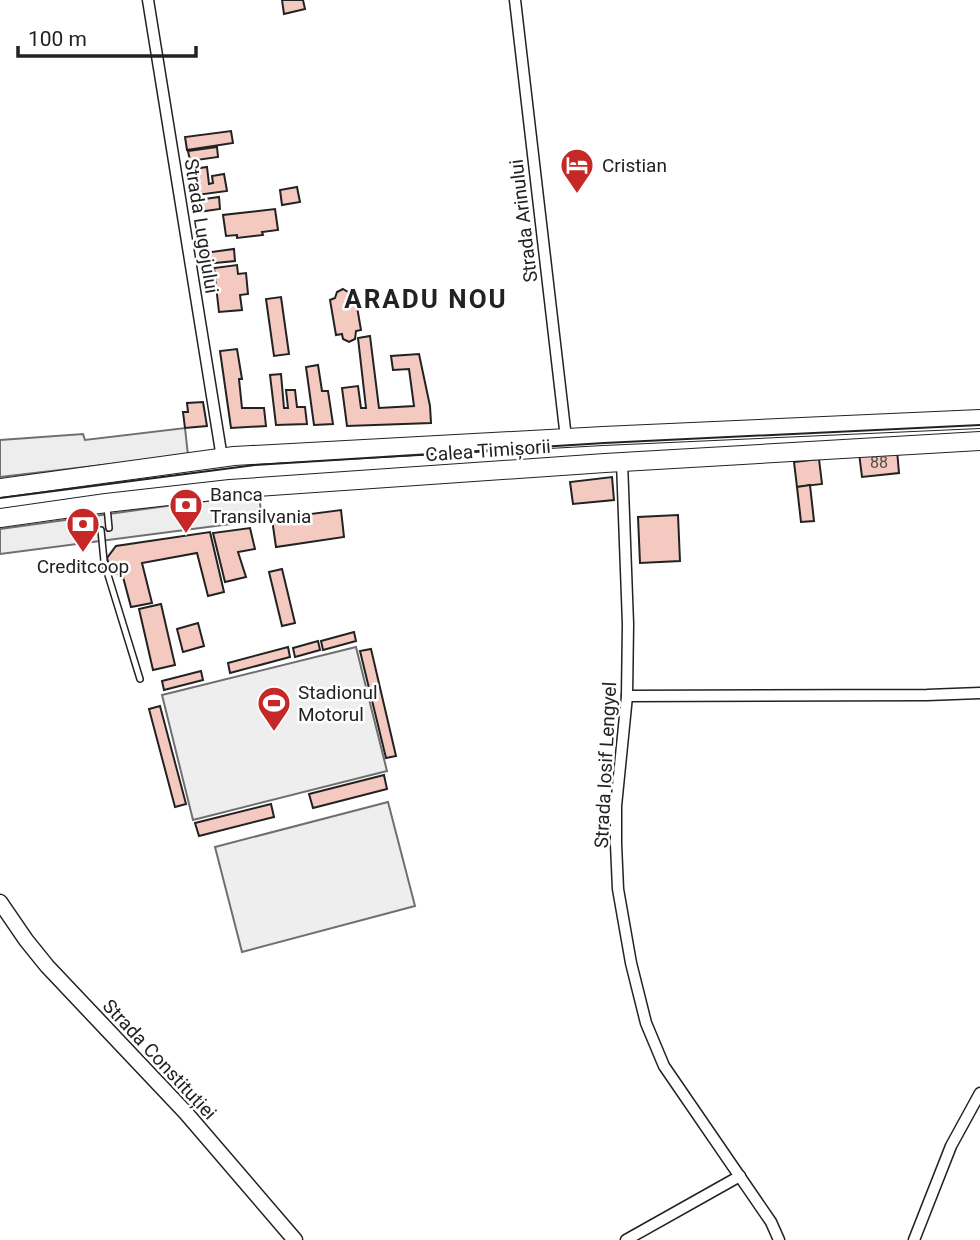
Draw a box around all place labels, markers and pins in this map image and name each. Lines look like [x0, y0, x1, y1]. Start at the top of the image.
hotel icon: Cristian [558, 146, 596, 195]
place label: Cristian [602, 154, 667, 177]
place label: Banca Transilvania [210, 483, 311, 528]
bank icon: Banca Transilvania [167, 486, 205, 535]
bank icon: Creditcoop [64, 505, 102, 554]
place label: Creditcoop [37, 555, 129, 578]
place label: Stadionul Motorul [298, 681, 378, 726]
sports icon: Stadionul Motorul [255, 684, 293, 733]

